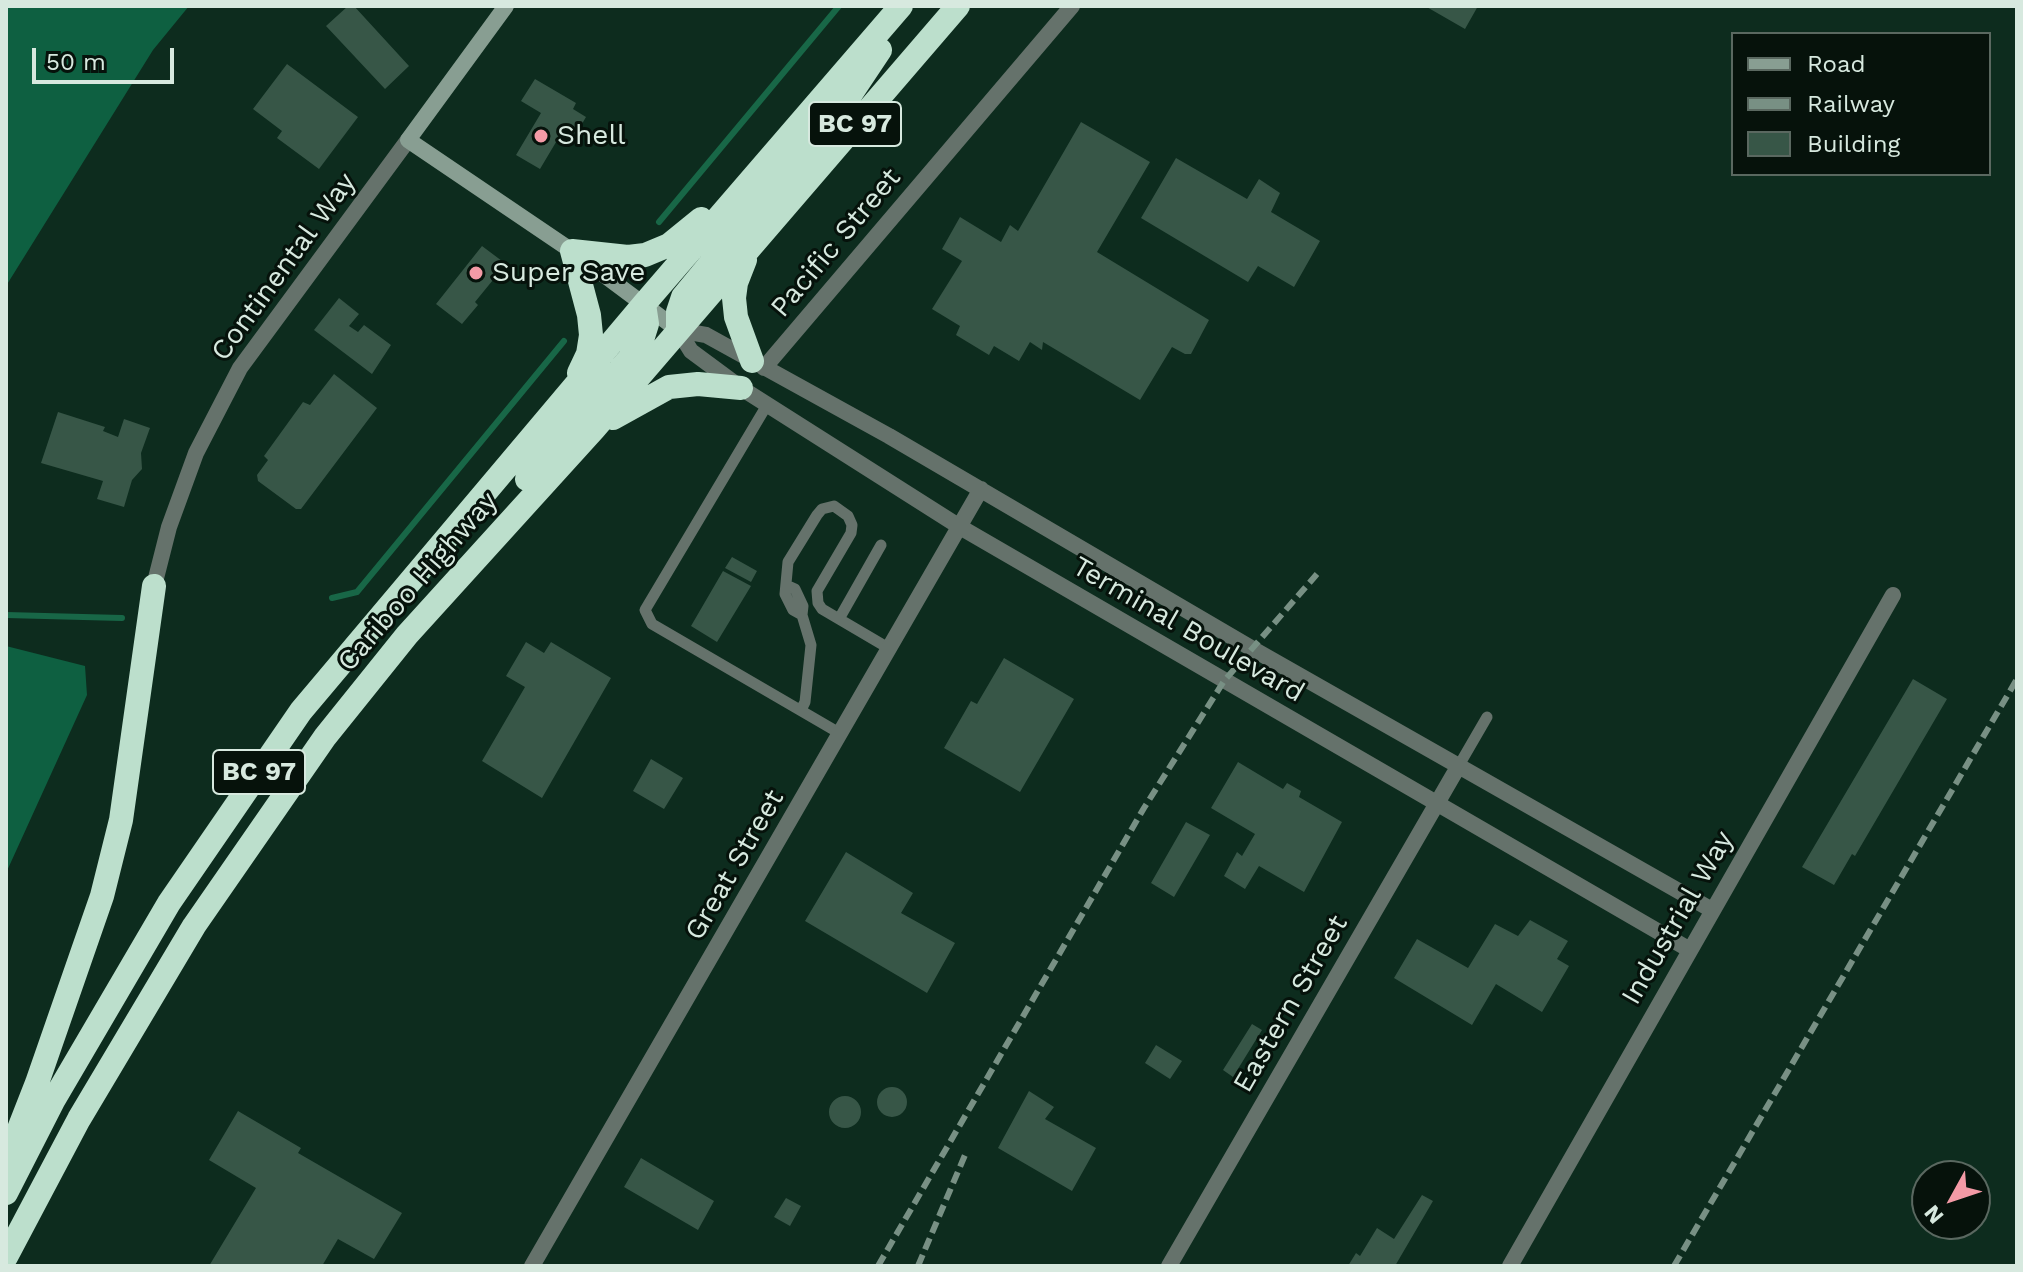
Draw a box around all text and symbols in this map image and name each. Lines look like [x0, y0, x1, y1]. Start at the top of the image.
scale bar [36, 32, 178, 82]
legend [1731, 32, 1991, 176]
text: 50 m [46, 48, 106, 76]
text: Road [1807, 50, 1866, 78]
text: Railway [1807, 90, 1895, 118]
road number: BC 97 [809, 102, 901, 146]
place label: Shell [557, 119, 626, 153]
marker: Shell [532, 127, 550, 145]
text: Building [1807, 130, 1900, 158]
street label: Pacific Street [764, 162, 908, 324]
street label: Continental Way [205, 167, 363, 367]
place label: Super Save [492, 256, 646, 290]
marker: Super Save [467, 264, 485, 282]
street label: Cariboo Highway [331, 485, 505, 679]
street label: Terminal Boulevard [1066, 550, 1310, 710]
road number: BC 97 [213, 750, 305, 794]
street label: Great Street [678, 784, 792, 946]
street label: Industrial Way [1615, 825, 1741, 1011]
street label: Eastern Street [1227, 909, 1355, 1099]
north arrow [1911, 1160, 1991, 1240]
text: N [1919, 1200, 1949, 1229]

